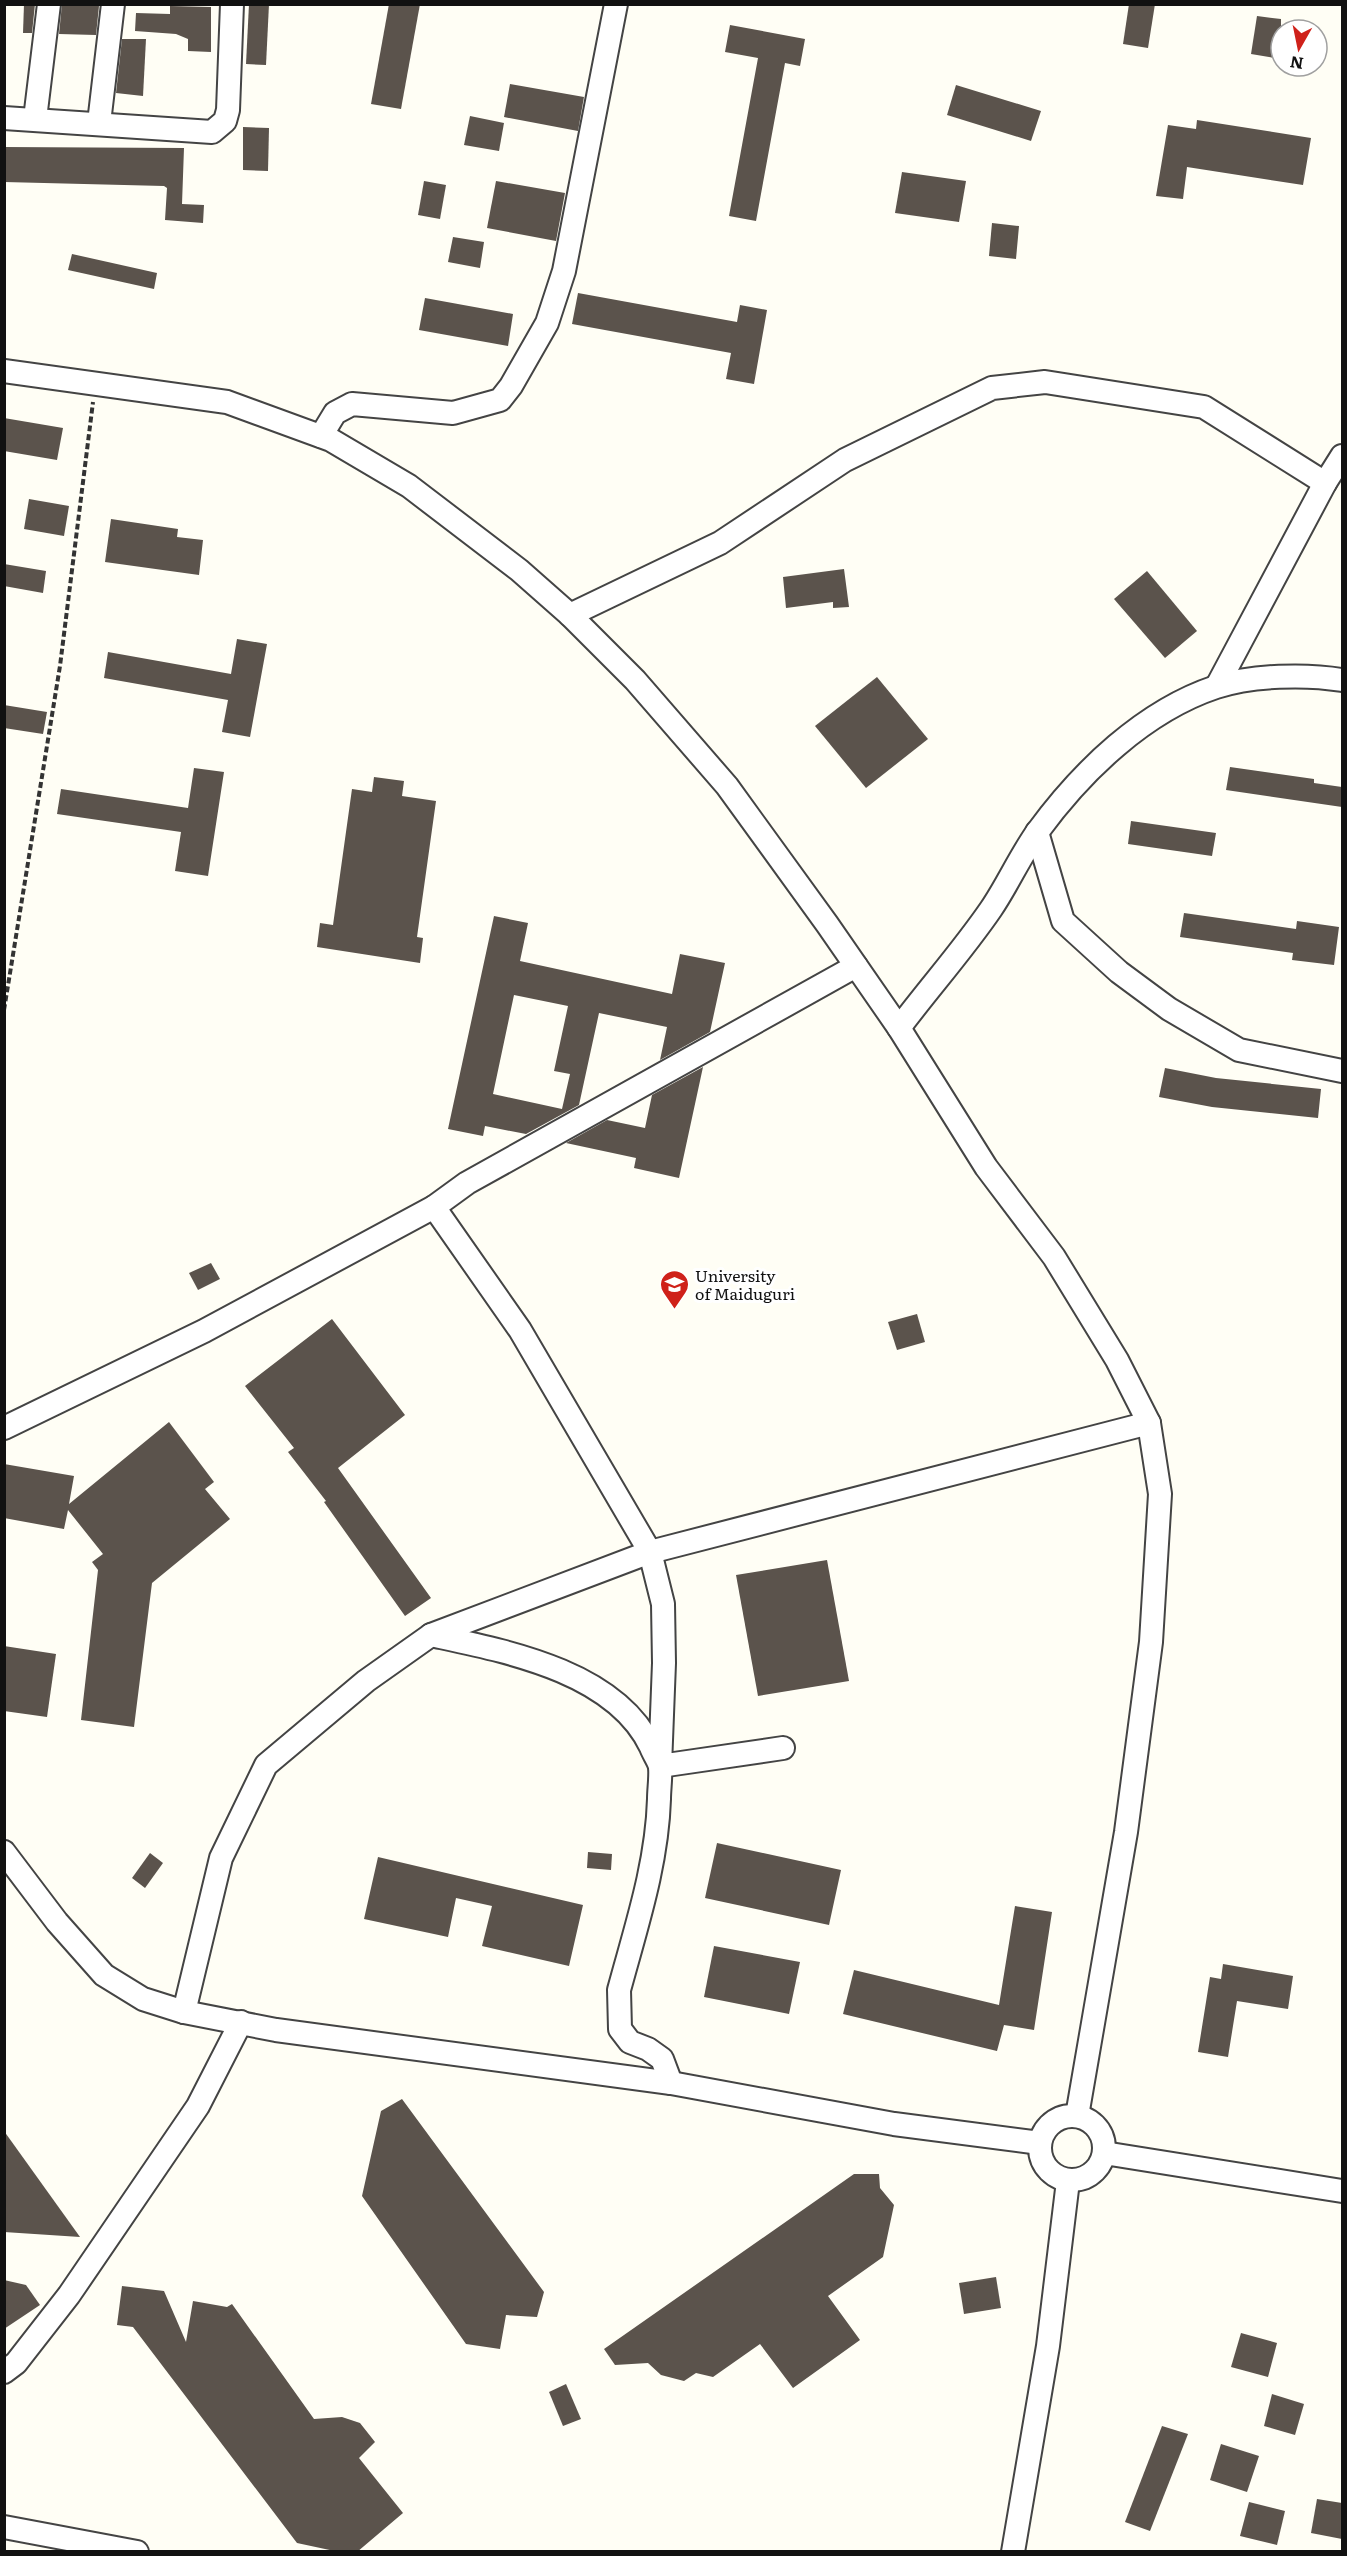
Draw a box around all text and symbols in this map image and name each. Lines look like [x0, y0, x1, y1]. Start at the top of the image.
north arrow [1269, 18, 1329, 78]
text: N [1288, 51, 1305, 77]
place label: University of Maiduguri [695, 1263, 795, 1305]
school or university icon: University of Maiduguri [658, 1268, 690, 1310]

